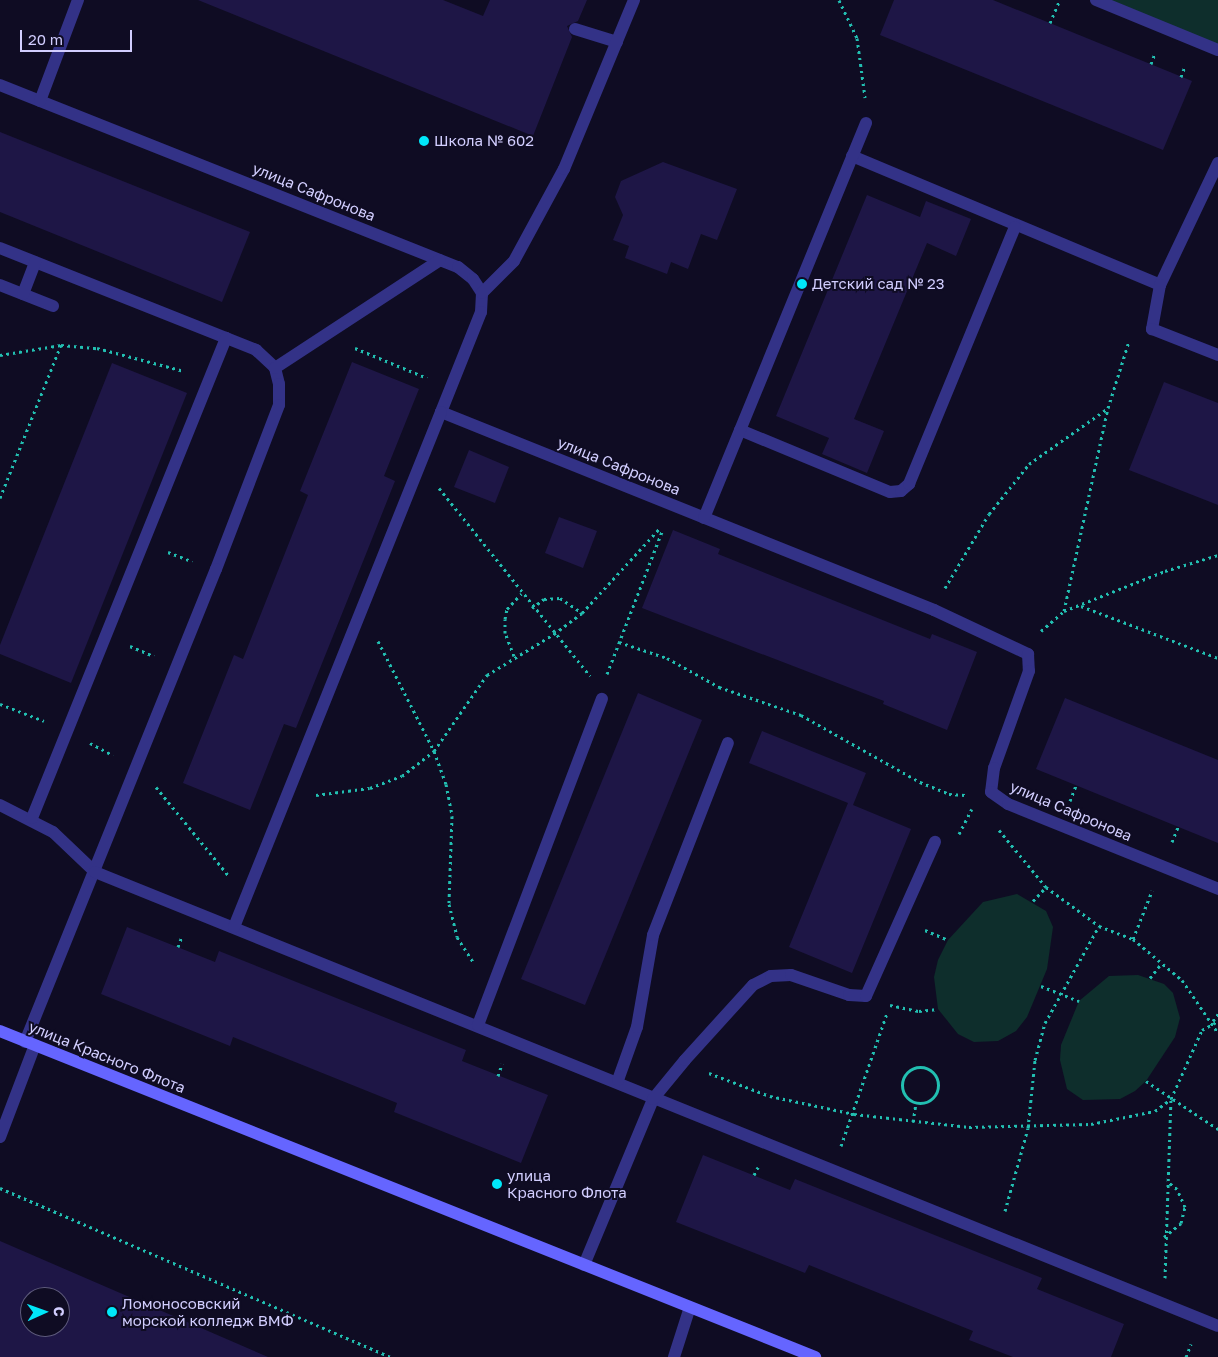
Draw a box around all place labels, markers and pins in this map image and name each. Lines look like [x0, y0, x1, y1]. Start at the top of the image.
place label: Школа № 602 [434, 132, 534, 150]
marker: Школа № 602 [418, 135, 430, 147]
place label: Детский сад № 23 [812, 275, 945, 293]
marker: Детский сад № 23 [796, 278, 808, 290]
place label: улица Красного Флота [507, 1166, 627, 1201]
marker: улица Красного Флота [491, 1178, 503, 1190]
place label: Ломоносовский морской колледж ВМФ [122, 1294, 294, 1329]
marker: Ломоносовский морской колледж ВМФ [106, 1306, 118, 1318]

